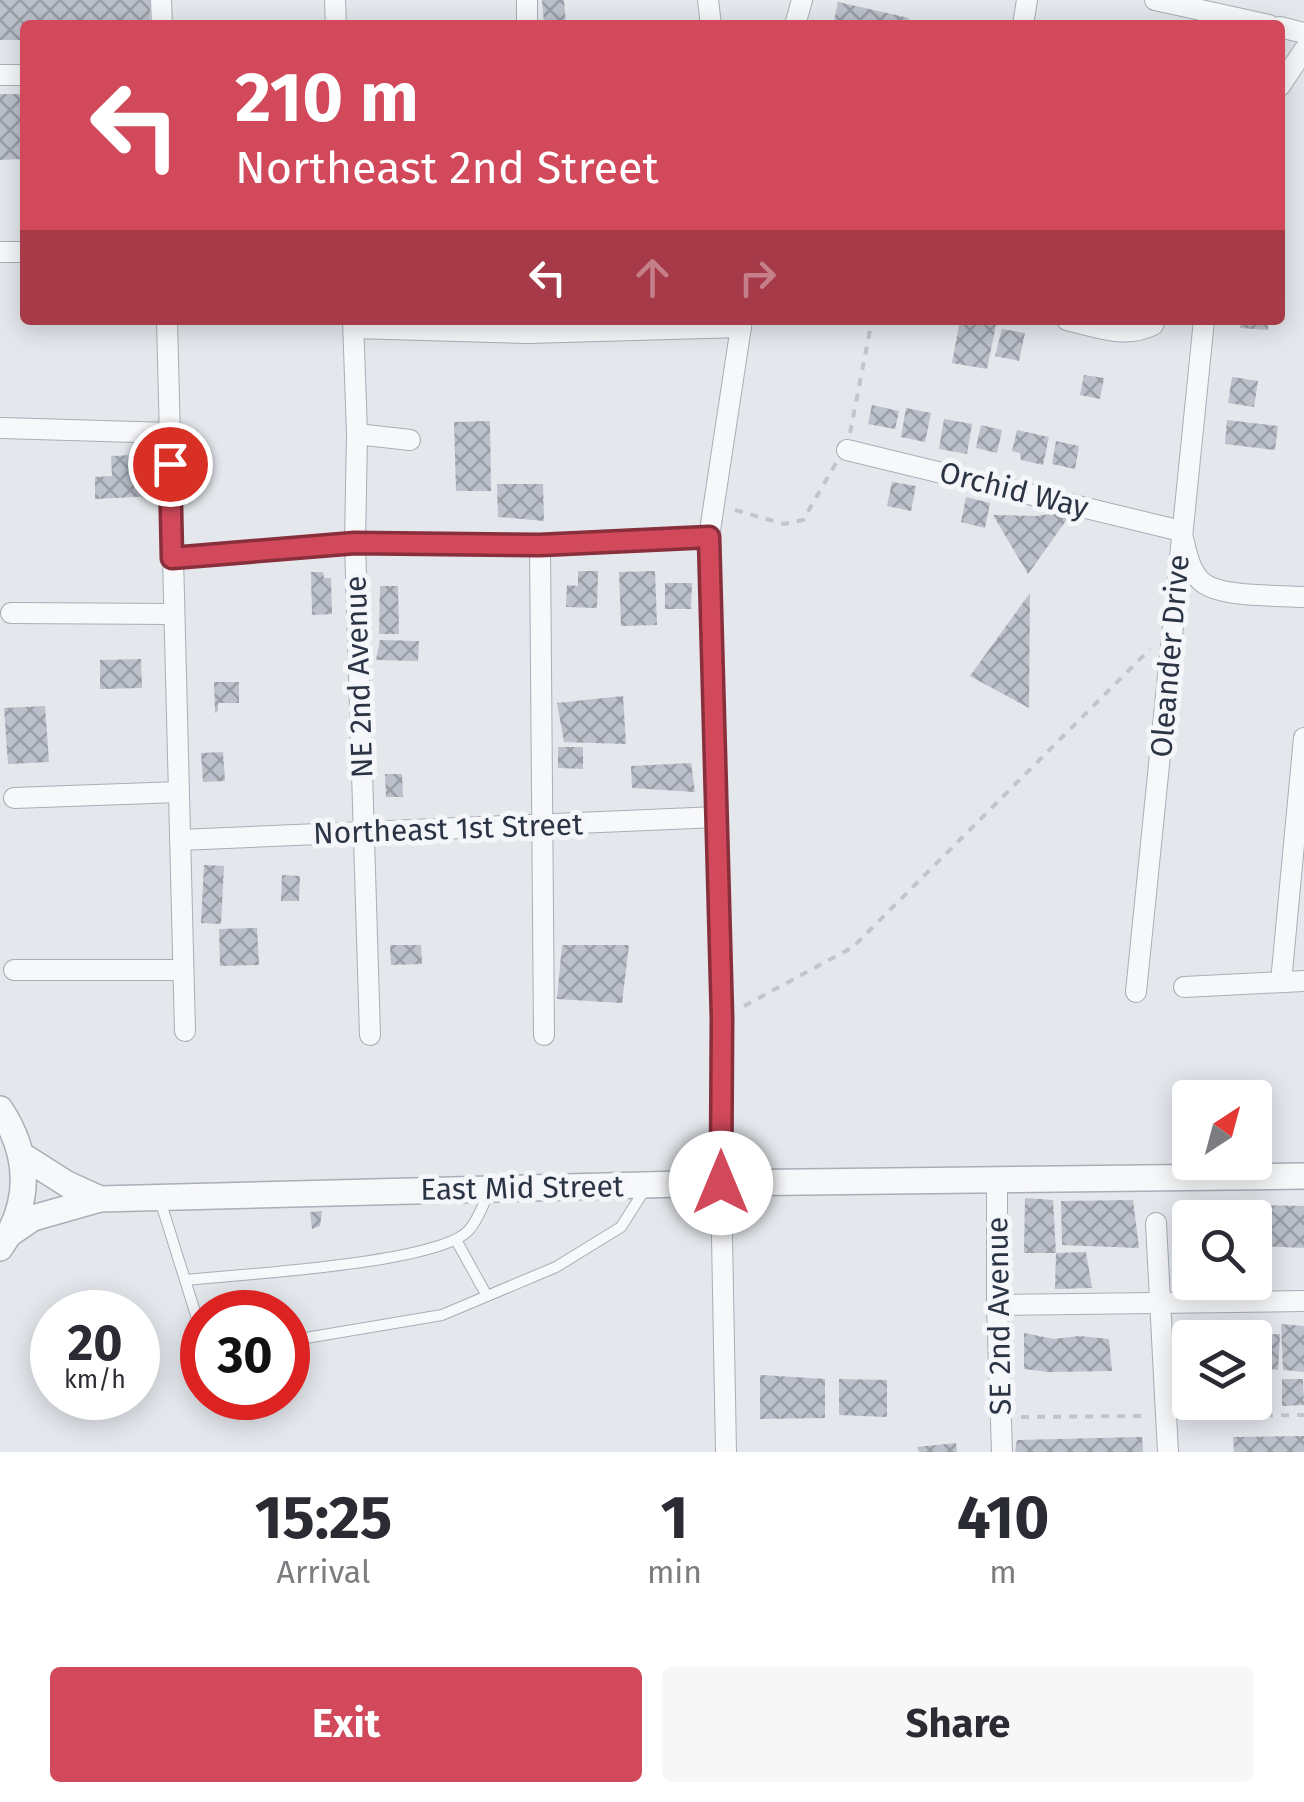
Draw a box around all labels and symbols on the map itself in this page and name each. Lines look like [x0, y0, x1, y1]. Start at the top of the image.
pin [128, 422, 213, 507]
street label: Orchid Way [936, 454, 1092, 526]
street label: Oleander Drive [1143, 553, 1197, 759]
street label: NE 2nd Avenue [337, 575, 381, 779]
street label: Northeast 1st Street [312, 806, 584, 852]
north arrow [1172, 1080, 1272, 1180]
position arrow [669, 1131, 773, 1235]
street label: East Mid Street [420, 1168, 624, 1208]
street label: SE 2nd Avenue [979, 1217, 1019, 1415]
speed limit sign: 30 [180, 1290, 310, 1420]

